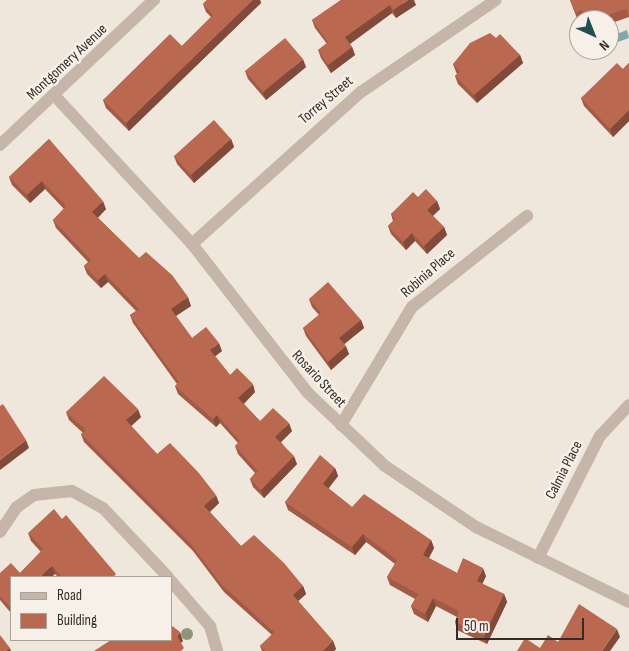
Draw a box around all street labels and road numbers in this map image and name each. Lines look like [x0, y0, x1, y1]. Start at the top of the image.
street label: Montgomery Avenue [23, 20, 111, 104]
street label: Torrey Street [295, 72, 357, 128]
street label: Robinia Place [397, 244, 459, 302]
street label: Rosario Street [288, 347, 350, 411]
street label: Calmia Place [542, 438, 586, 502]

